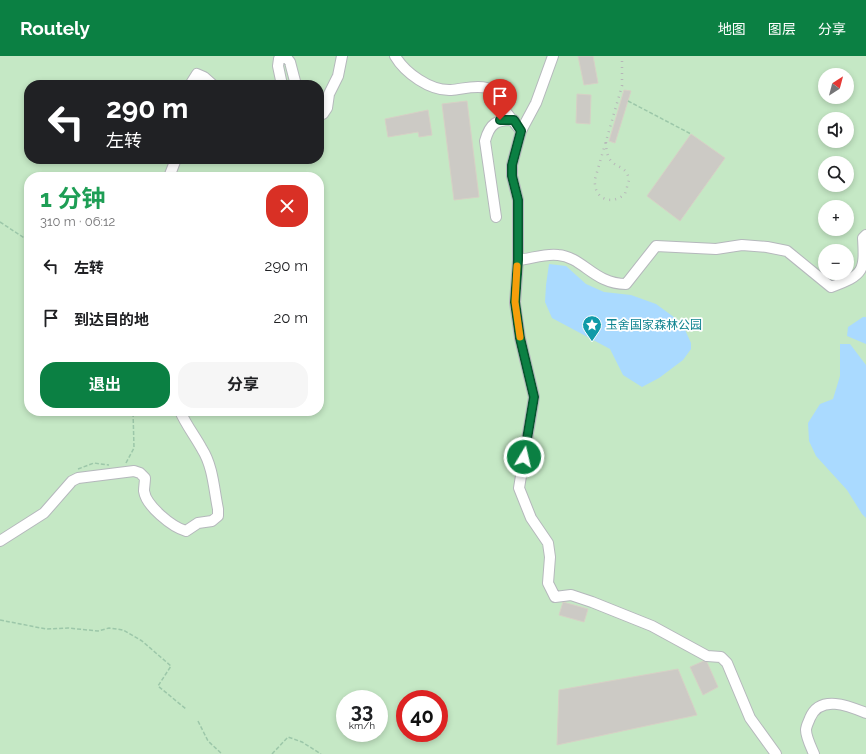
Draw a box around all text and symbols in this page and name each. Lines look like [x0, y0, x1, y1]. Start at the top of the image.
text: Routely [20, 17, 90, 39]
text: 地图 [718, 21, 746, 37]
text: 图层 [768, 21, 796, 37]
text: 分享 [818, 21, 846, 37]
north arrow [818, 68, 854, 104]
map controls [818, 68, 854, 280]
pin [483, 79, 517, 120]
icon: arrive [489, 85, 511, 107]
text: 290 m [106, 92, 188, 125]
icon: left [40, 96, 92, 148]
button: sound [818, 112, 854, 148]
text: 左转 [106, 130, 142, 151]
button: search [818, 156, 854, 192]
text: 1 分钟 [40, 184, 106, 213]
button: close [266, 185, 308, 227]
button: + [818, 200, 854, 236]
text: 310 m · 06:12 [40, 214, 115, 229]
button: − [818, 244, 854, 280]
icon: left [40, 255, 62, 277]
text: 290 m [265, 257, 308, 275]
text: 左转 [74, 259, 104, 277]
icon: arrive [40, 307, 62, 329]
text: 20 m [273, 309, 308, 327]
text: 到达目的地 [74, 311, 149, 329]
place icon: 玉舍国家森林公园 [581, 314, 603, 342]
place label: 玉舍国家森林公园 [606, 318, 702, 332]
button: 退出 [40, 362, 170, 408]
button: 分享 [178, 362, 308, 408]
position arrow [503, 436, 545, 478]
speed limit sign: 40 [396, 690, 448, 742]
text: 33 [351, 699, 373, 723]
text: km/h [349, 720, 375, 731]

